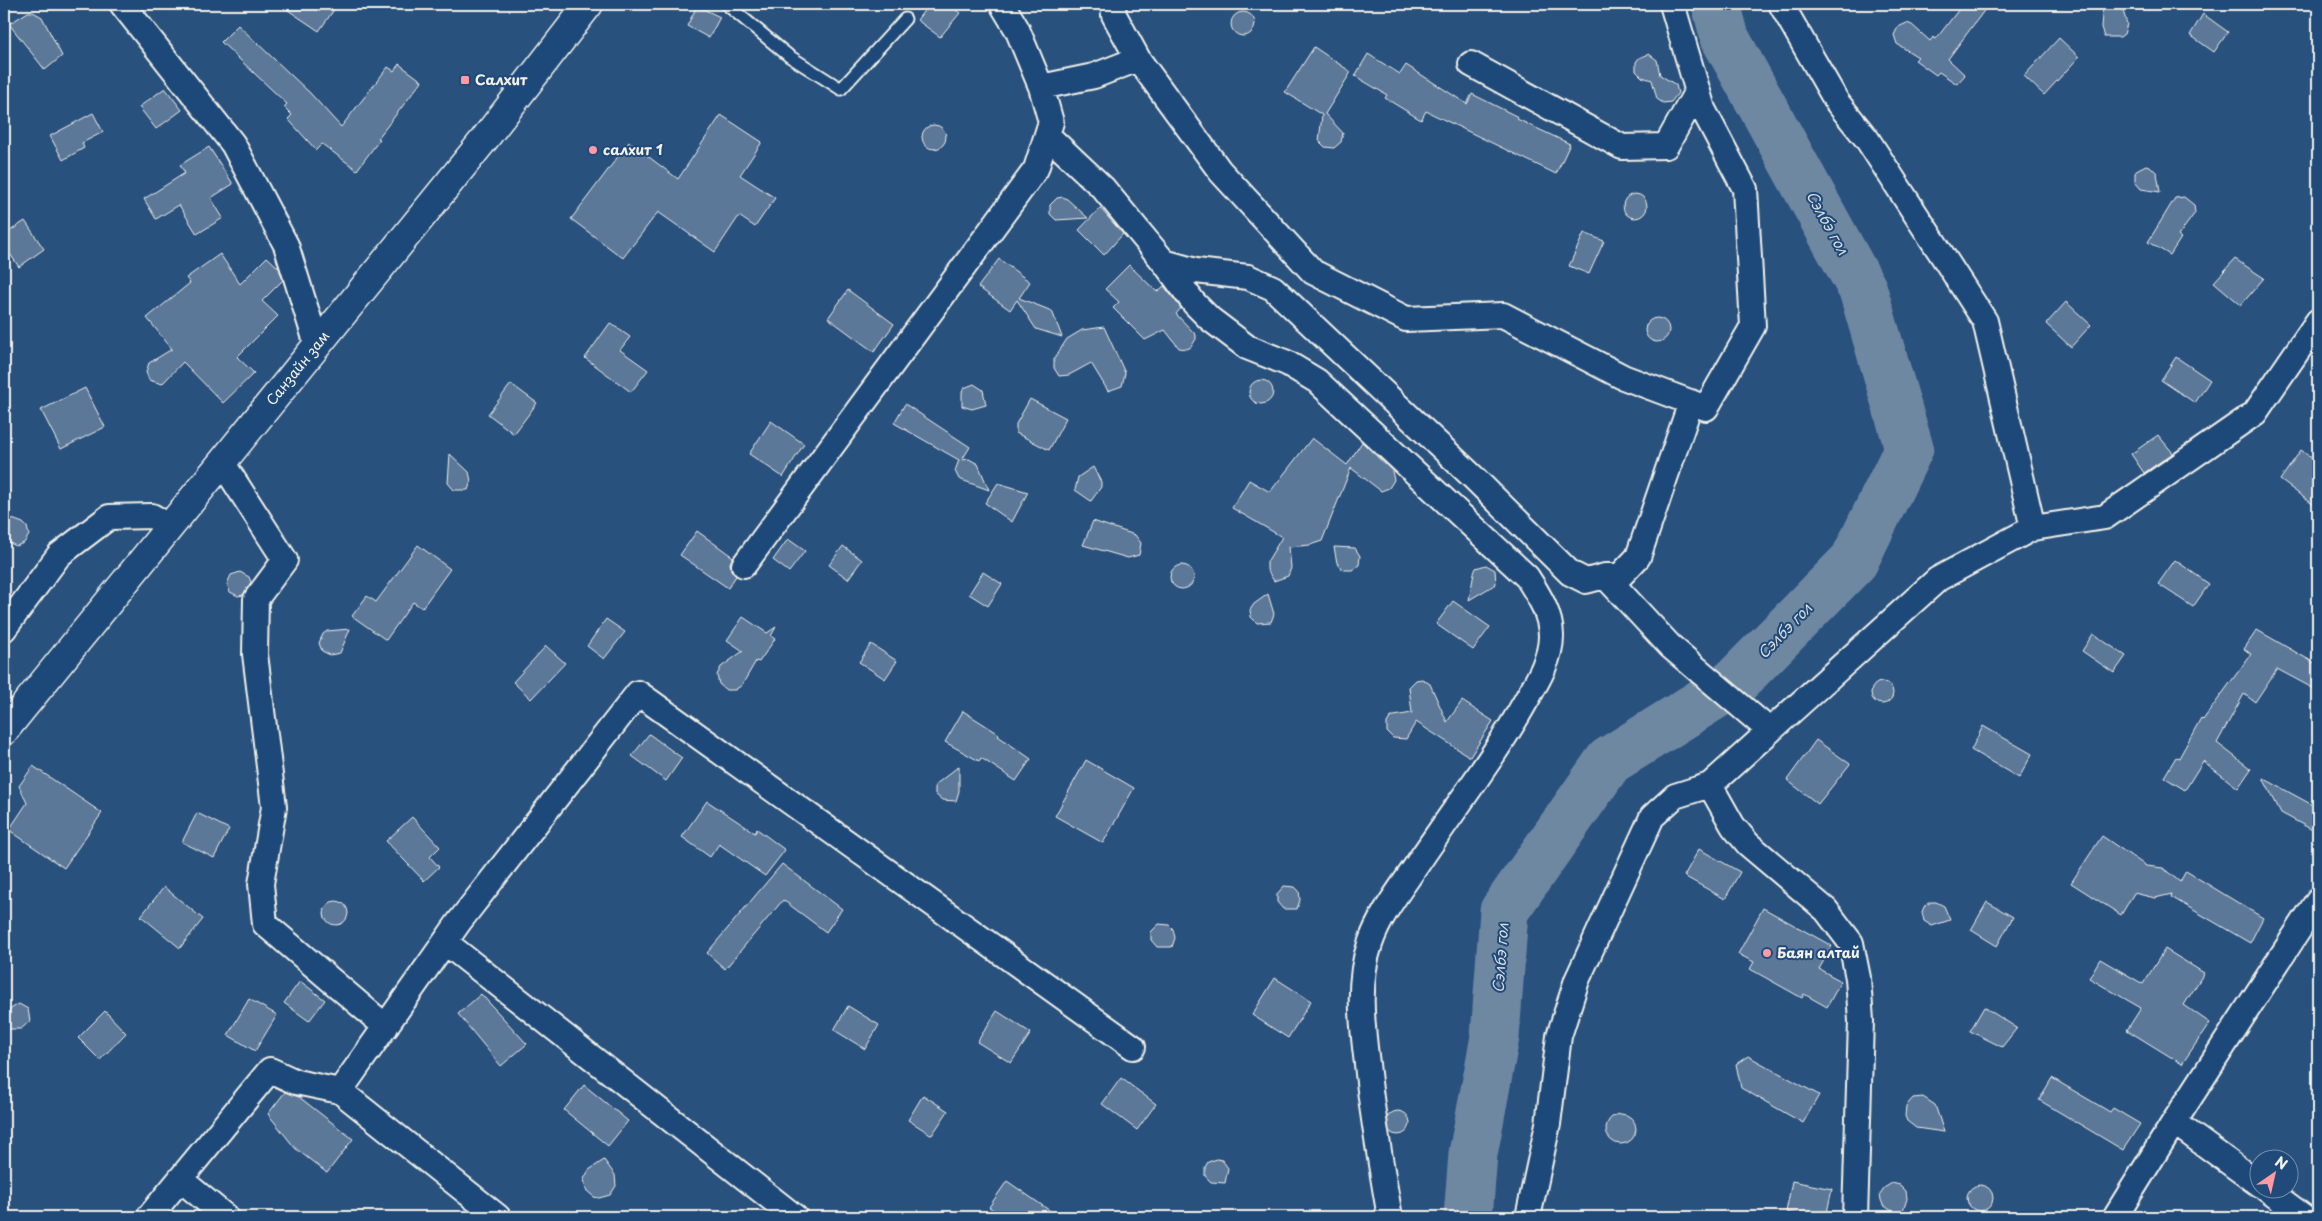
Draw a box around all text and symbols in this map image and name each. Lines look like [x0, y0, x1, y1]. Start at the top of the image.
place label: Салхит [475, 69, 528, 90]
marker: Салхит [459, 74, 471, 86]
place label: салхит 1 [603, 139, 663, 160]
marker: салхит 1 [587, 144, 599, 156]
water label: Сэлбэ гол [1801, 186, 1855, 259]
street label: Санзайн зам [261, 326, 334, 410]
water label: Сэлбэ гол [1751, 597, 1817, 663]
water label: Сэлбэ гол [1486, 922, 1513, 994]
place label: Баян алтай [1777, 942, 1860, 963]
marker: Баян алтай [1761, 947, 1773, 959]
north arrow [2250, 1148, 2300, 1198]
text: N [2271, 1151, 2292, 1175]

